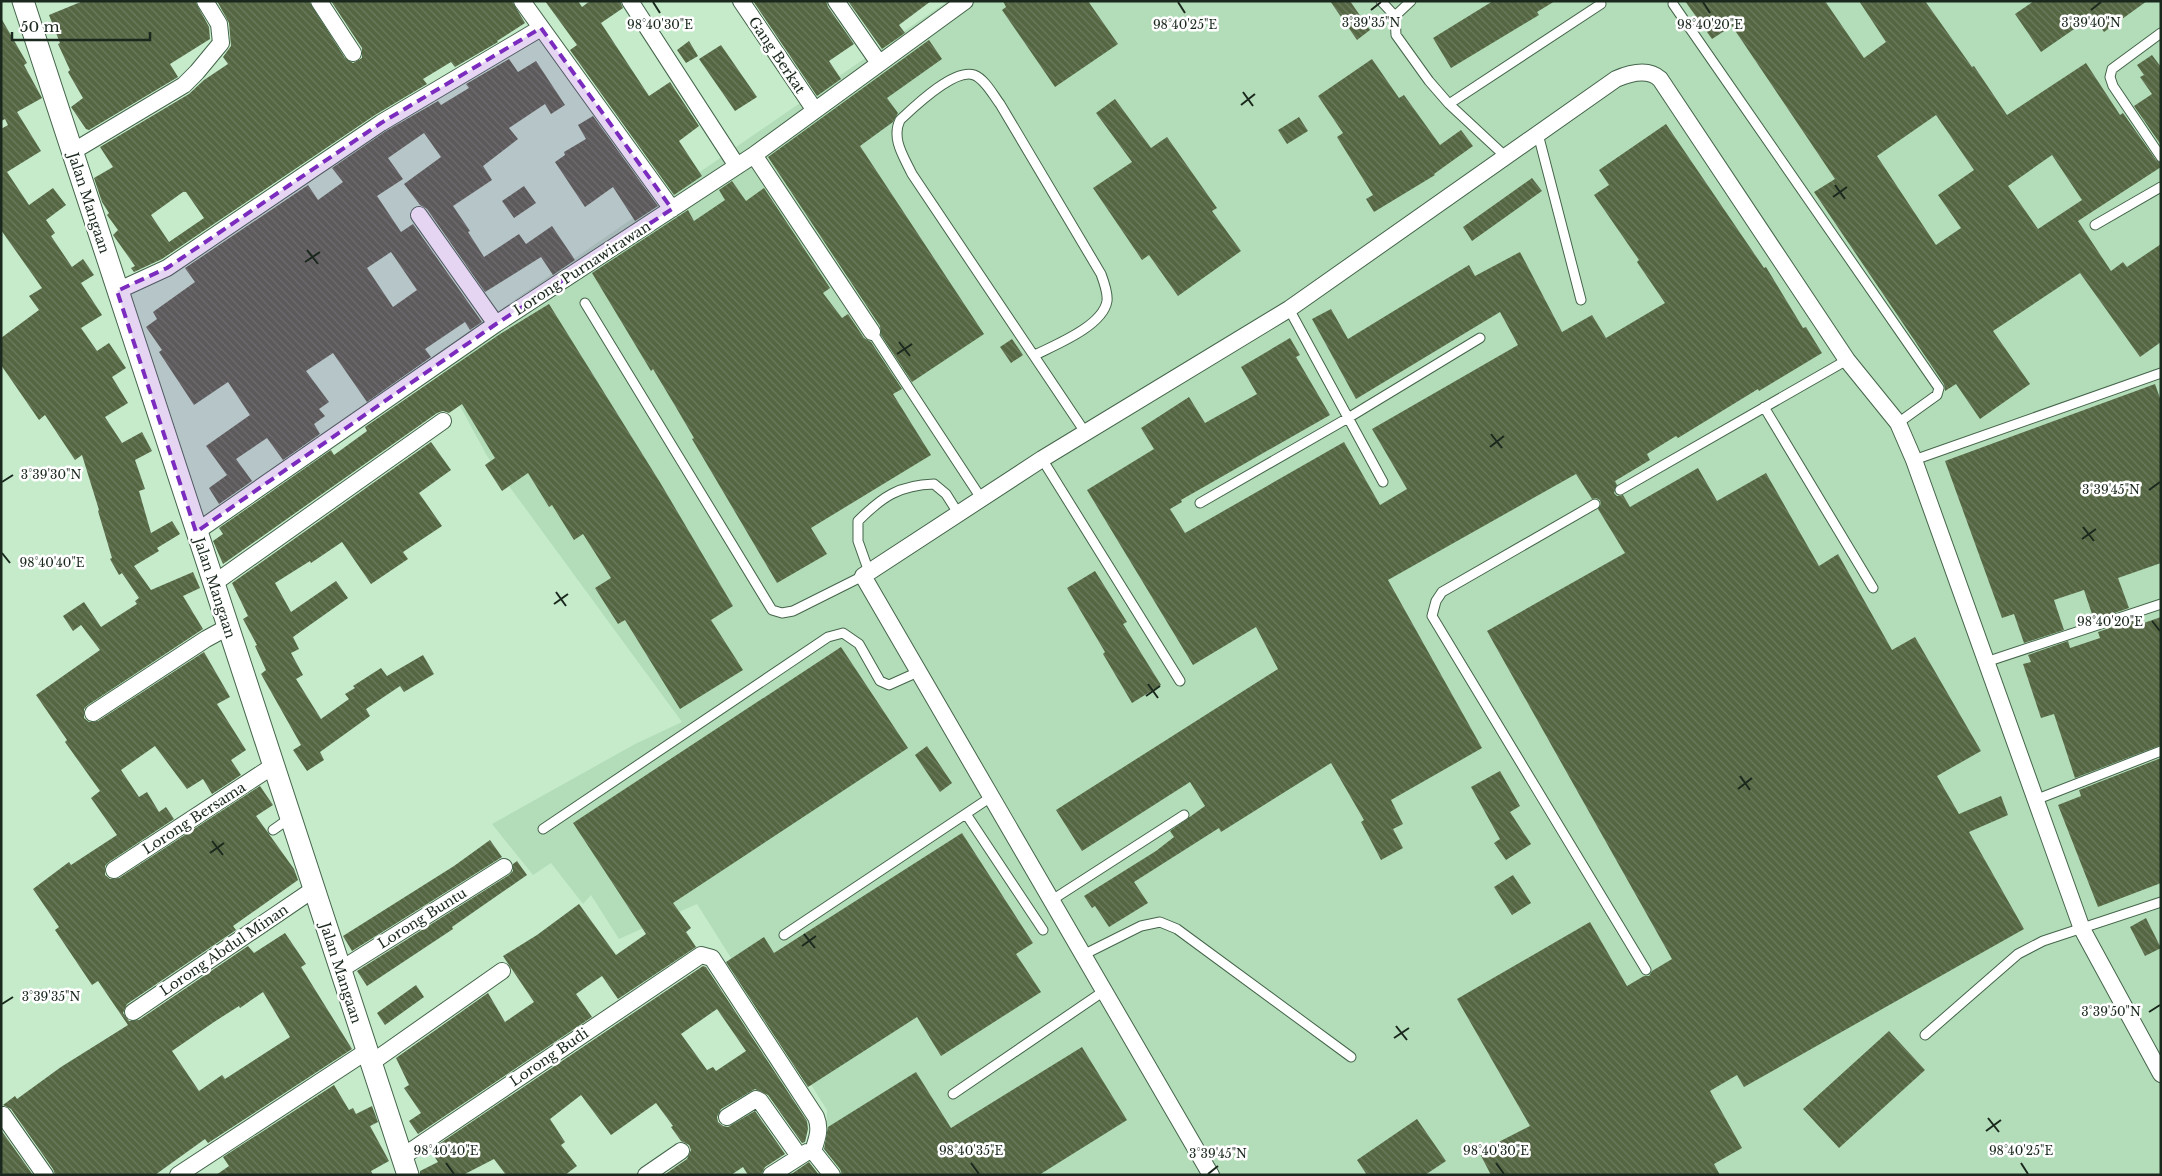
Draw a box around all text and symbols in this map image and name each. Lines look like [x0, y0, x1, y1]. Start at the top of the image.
scale bar [12, 10, 150, 42]
street label: Gang Berkat [745, 13, 810, 97]
text: 3°39'35"N [1342, 15, 1401, 30]
text: 3°39'40"N [2061, 15, 2121, 30]
text: 50 m [20, 17, 60, 36]
text: 98°40'30"E [627, 17, 693, 32]
text: 98°40'25"E [1153, 17, 1217, 32]
text: 98°40'20"E [1677, 17, 1743, 32]
street label: Jalan Mangaan [64, 148, 114, 256]
street label: Lorong Purnawirawan [510, 217, 654, 319]
text: 3°39'30"N [21, 467, 81, 482]
text: 3°39'45"N [2082, 482, 2140, 497]
street label: Jalan Mangaan [190, 533, 240, 641]
text: 98°40'40"E [19, 555, 85, 570]
text: 98°40'20"E [2077, 614, 2143, 629]
street label: Lorong Bersama [139, 778, 249, 858]
street label: Lorong Buntu [374, 883, 470, 952]
street label: Lorong Abdul Minan [156, 900, 292, 1000]
street label: Jalan Mangaan [316, 918, 366, 1026]
text: 3°39'35"N [22, 989, 81, 1004]
text: 3°39'50"N [2081, 1004, 2141, 1019]
street label: Lorong Budi [506, 1024, 592, 1090]
text: 98°40'40"E [413, 1143, 479, 1158]
text: 98°40'35"E [939, 1143, 1003, 1158]
text: 98°40'30"E [1463, 1143, 1529, 1158]
text: 98°40'25"E [1989, 1143, 2053, 1158]
text: 3°39'45"N [1189, 1146, 1247, 1161]

